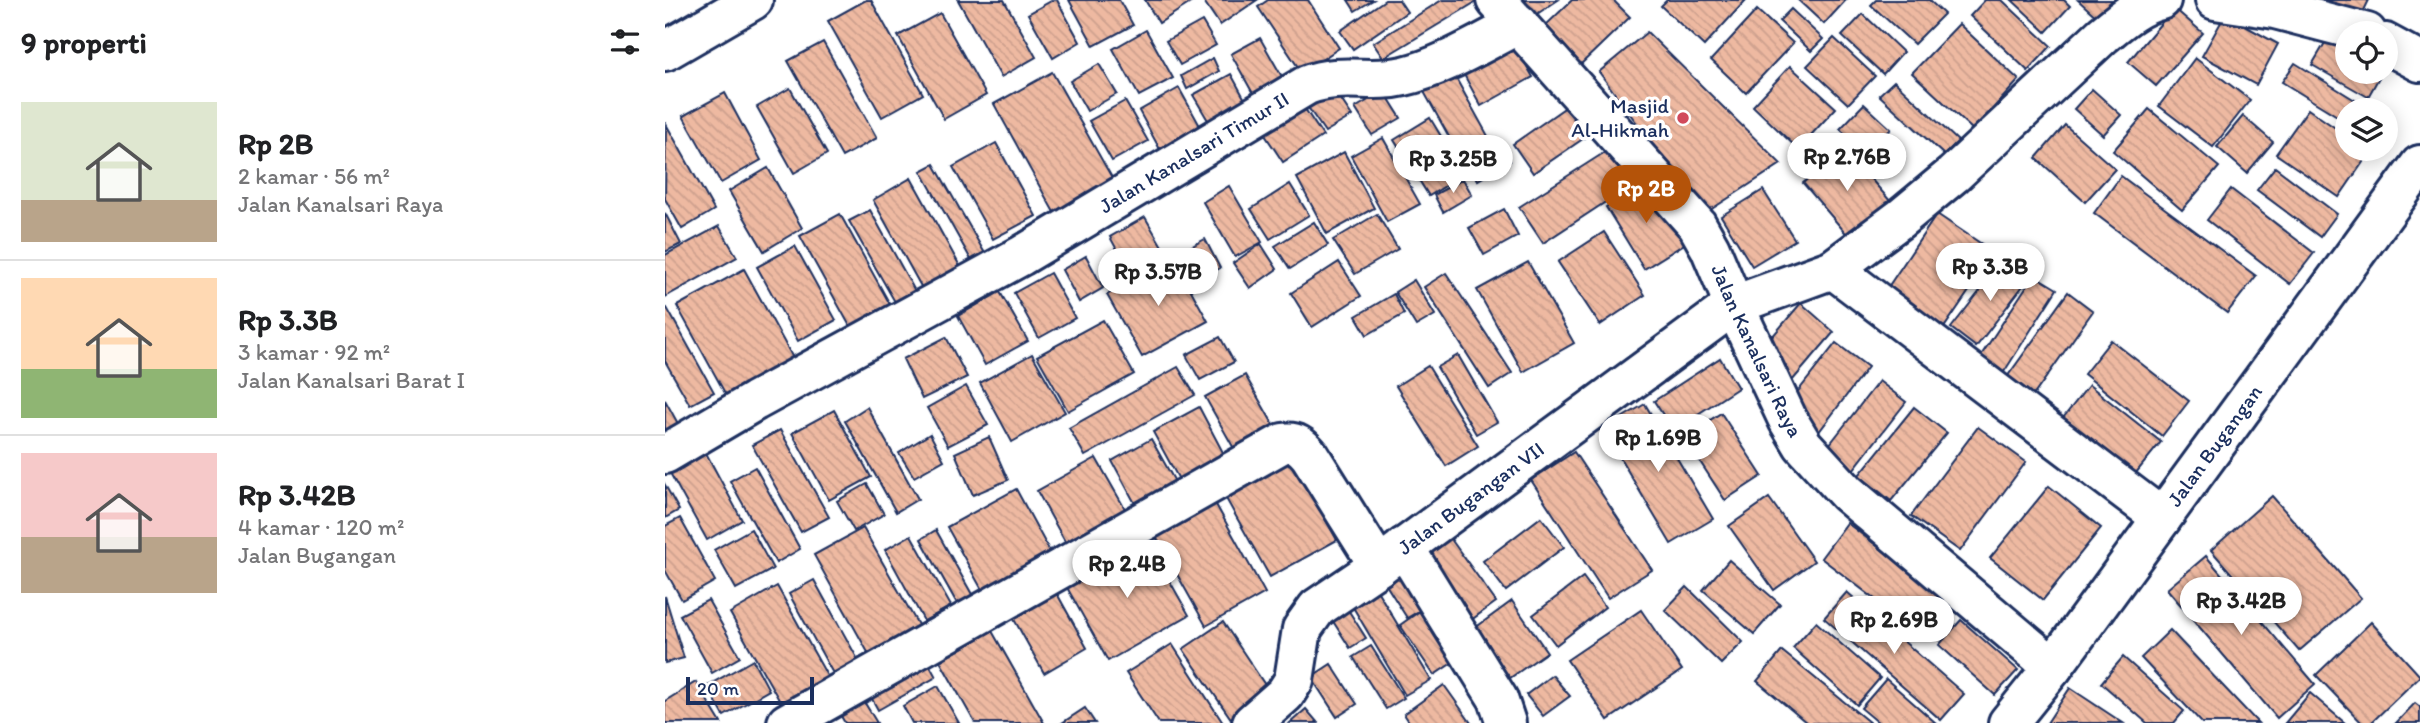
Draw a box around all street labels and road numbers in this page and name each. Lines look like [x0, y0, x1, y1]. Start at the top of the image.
street label: Jalan Kanalsari Timur II [1095, 86, 1293, 218]
street label: Jalan Kanalsari Raya [1706, 261, 1808, 441]
street label: Jalan Bugangan [2162, 380, 2267, 511]
street label: Jalan Bugangan VII [1393, 436, 1549, 560]

